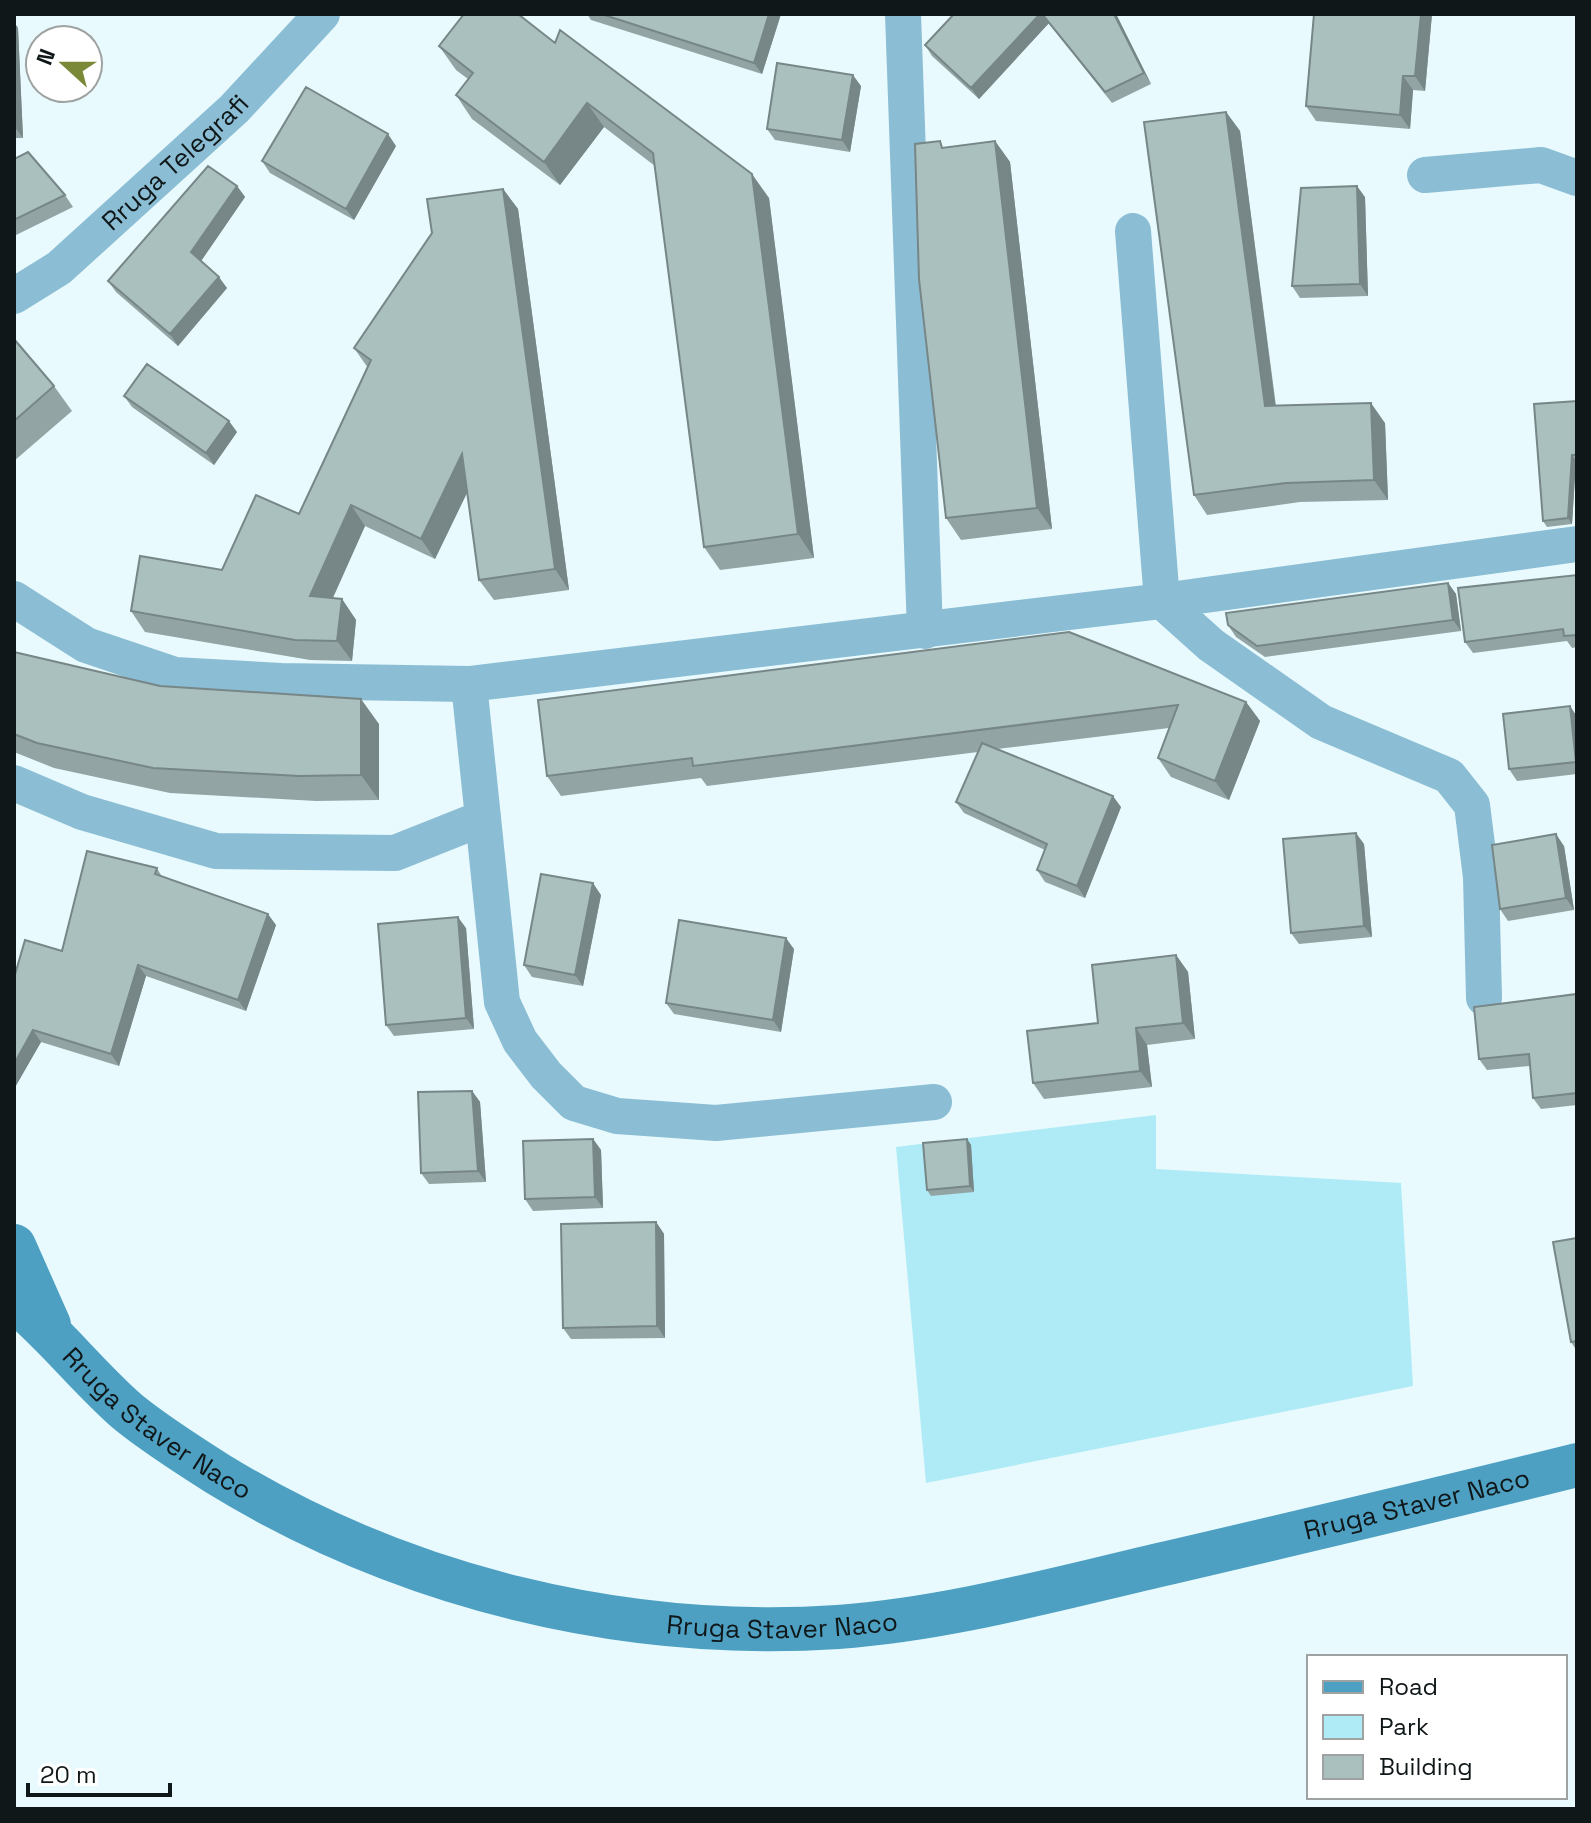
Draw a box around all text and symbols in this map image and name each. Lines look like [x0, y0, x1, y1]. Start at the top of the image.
north arrow [24, 24, 104, 104]
text: N [30, 45, 61, 69]
street label: Rruga Telegrafi [95, 87, 256, 238]
street label: Rruga Staver Naco [55, 1340, 258, 1507]
street label: Rruga Staver Naco [1300, 1460, 1533, 1548]
street label: Rruga Staver Naco [665, 1604, 900, 1646]
legend [1307, 1655, 1567, 1799]
text: Road [1379, 1671, 1438, 1702]
text: Park [1379, 1711, 1429, 1742]
scale bar [28, 1747, 170, 1797]
text: Building [1379, 1751, 1473, 1782]
text: 20 m [40, 1759, 97, 1790]

